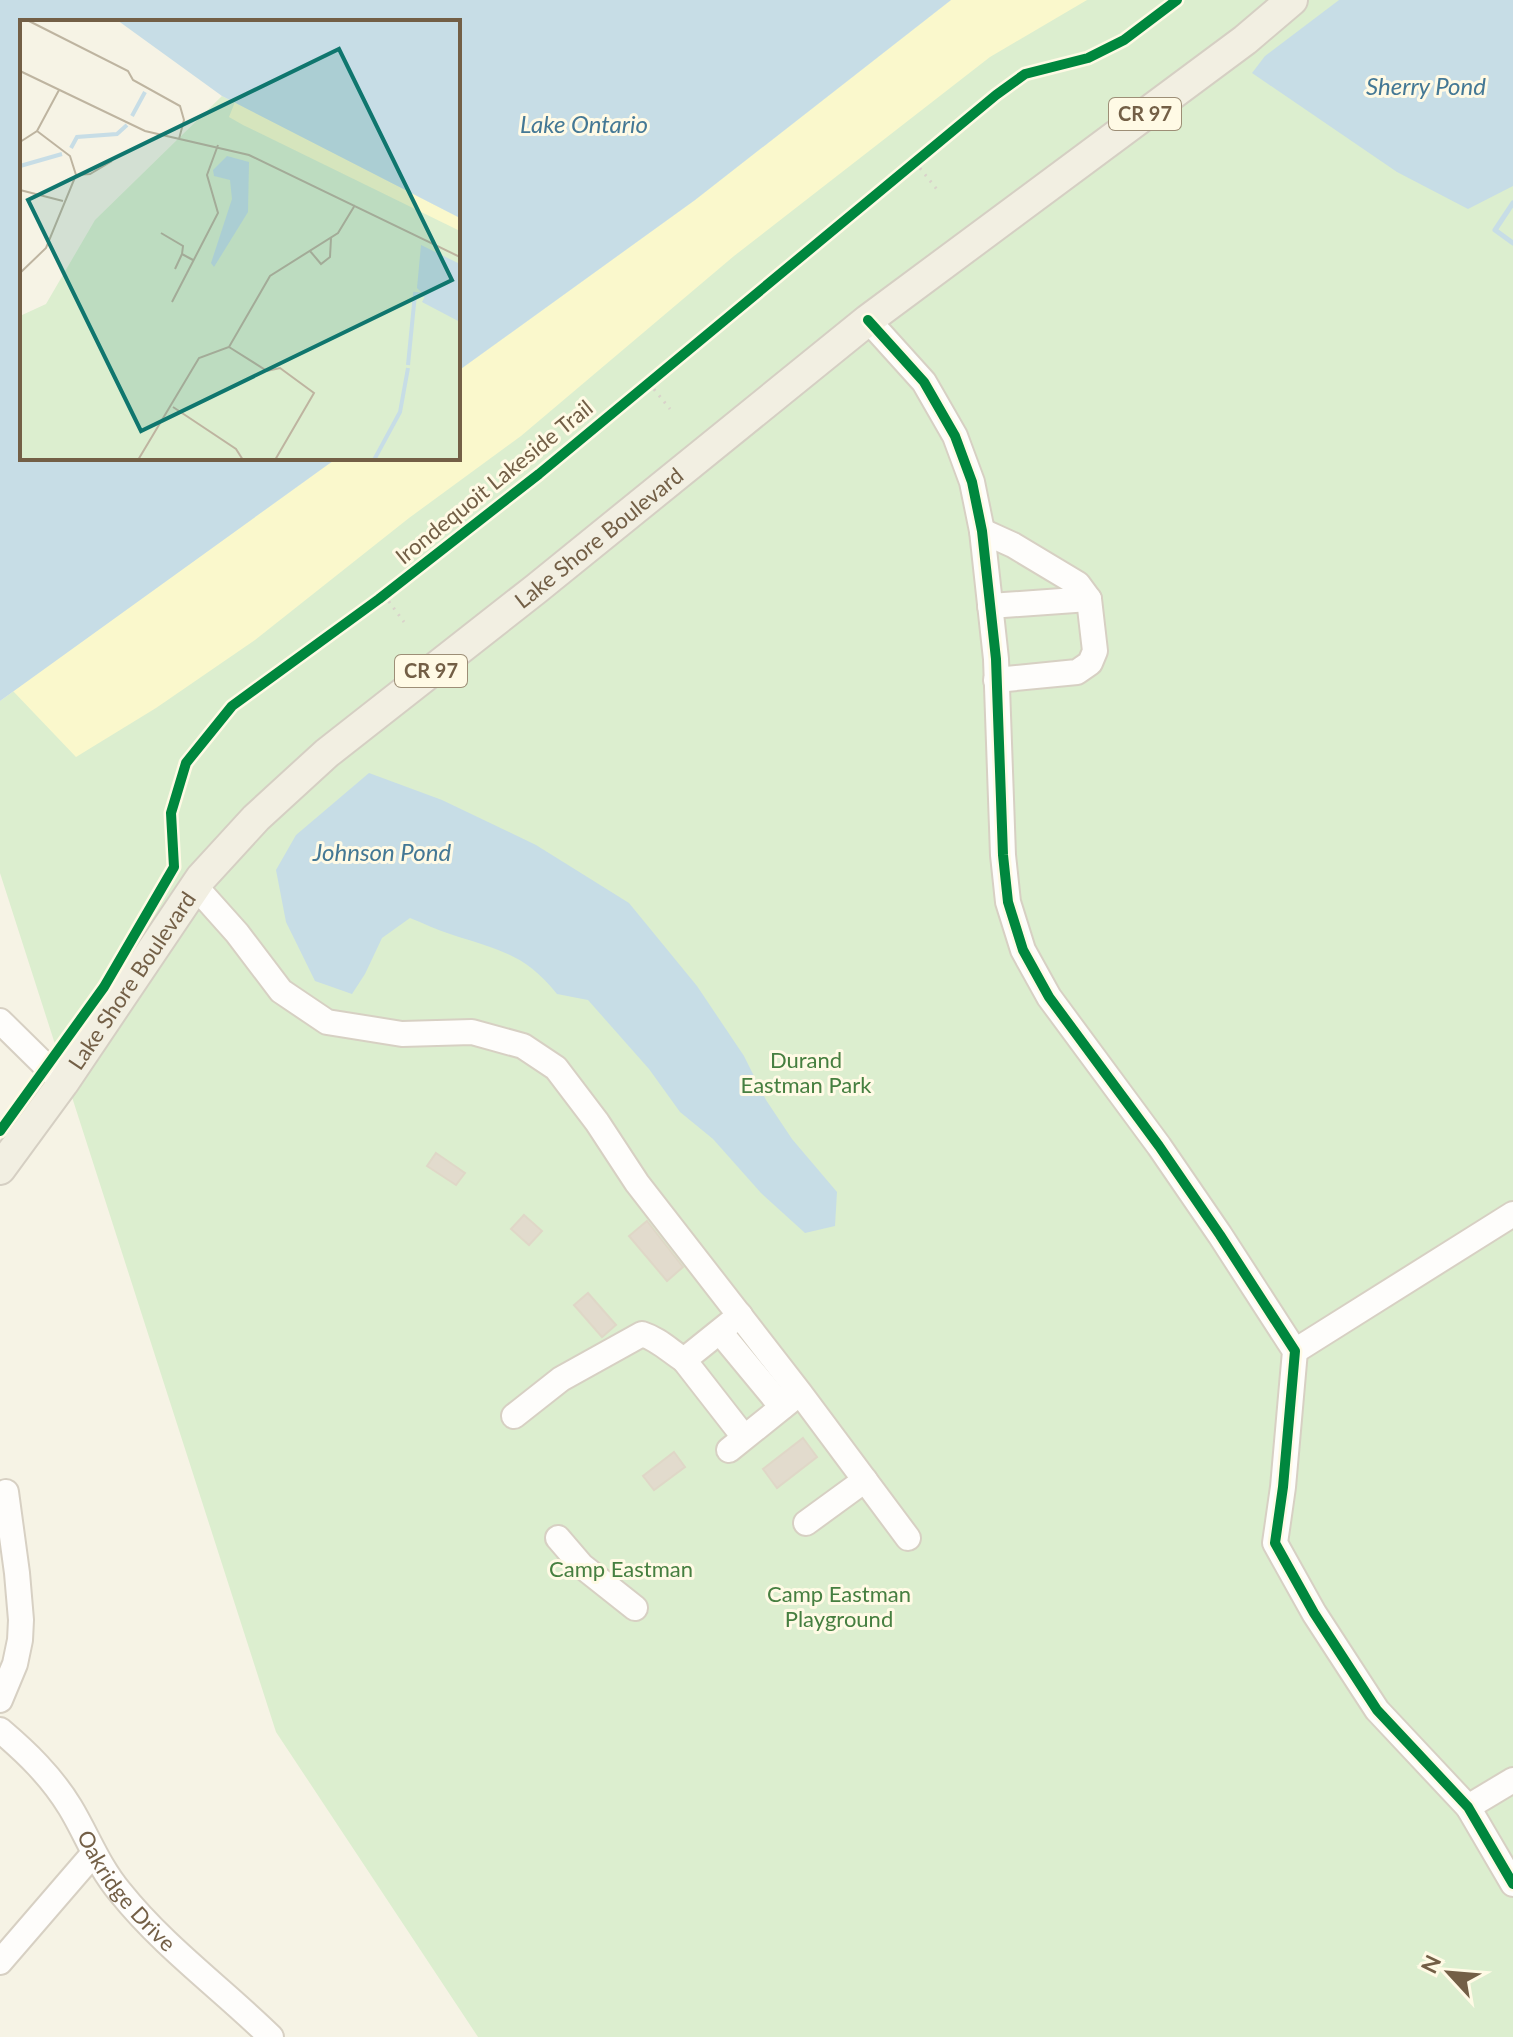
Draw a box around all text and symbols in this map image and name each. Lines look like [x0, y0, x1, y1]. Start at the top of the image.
inset map [20, 20, 460, 460]
water label: Sherry Pond [1366, 71, 1486, 100]
road number: CR 97 [1109, 98, 1181, 130]
water label: Lake Ontario [520, 109, 648, 138]
street label: Irondequoit Lakeside Trail [390, 394, 598, 570]
street label: Lake Shore Boulevard [509, 461, 688, 614]
road number: CR 97 [395, 655, 467, 687]
water label: Johnson Pond [312, 837, 451, 866]
street label: Lake Shore Boulevard [62, 886, 201, 1075]
park label: Durand Eastman Park [741, 1046, 872, 1098]
park label: Camp Eastman [549, 1555, 693, 1582]
park label: Camp Eastman Playground [767, 1580, 911, 1632]
street label: Oakridge Drive [72, 1826, 181, 1957]
north arrow [1409, 1933, 1489, 2013]
text: N [1415, 1950, 1446, 1978]

